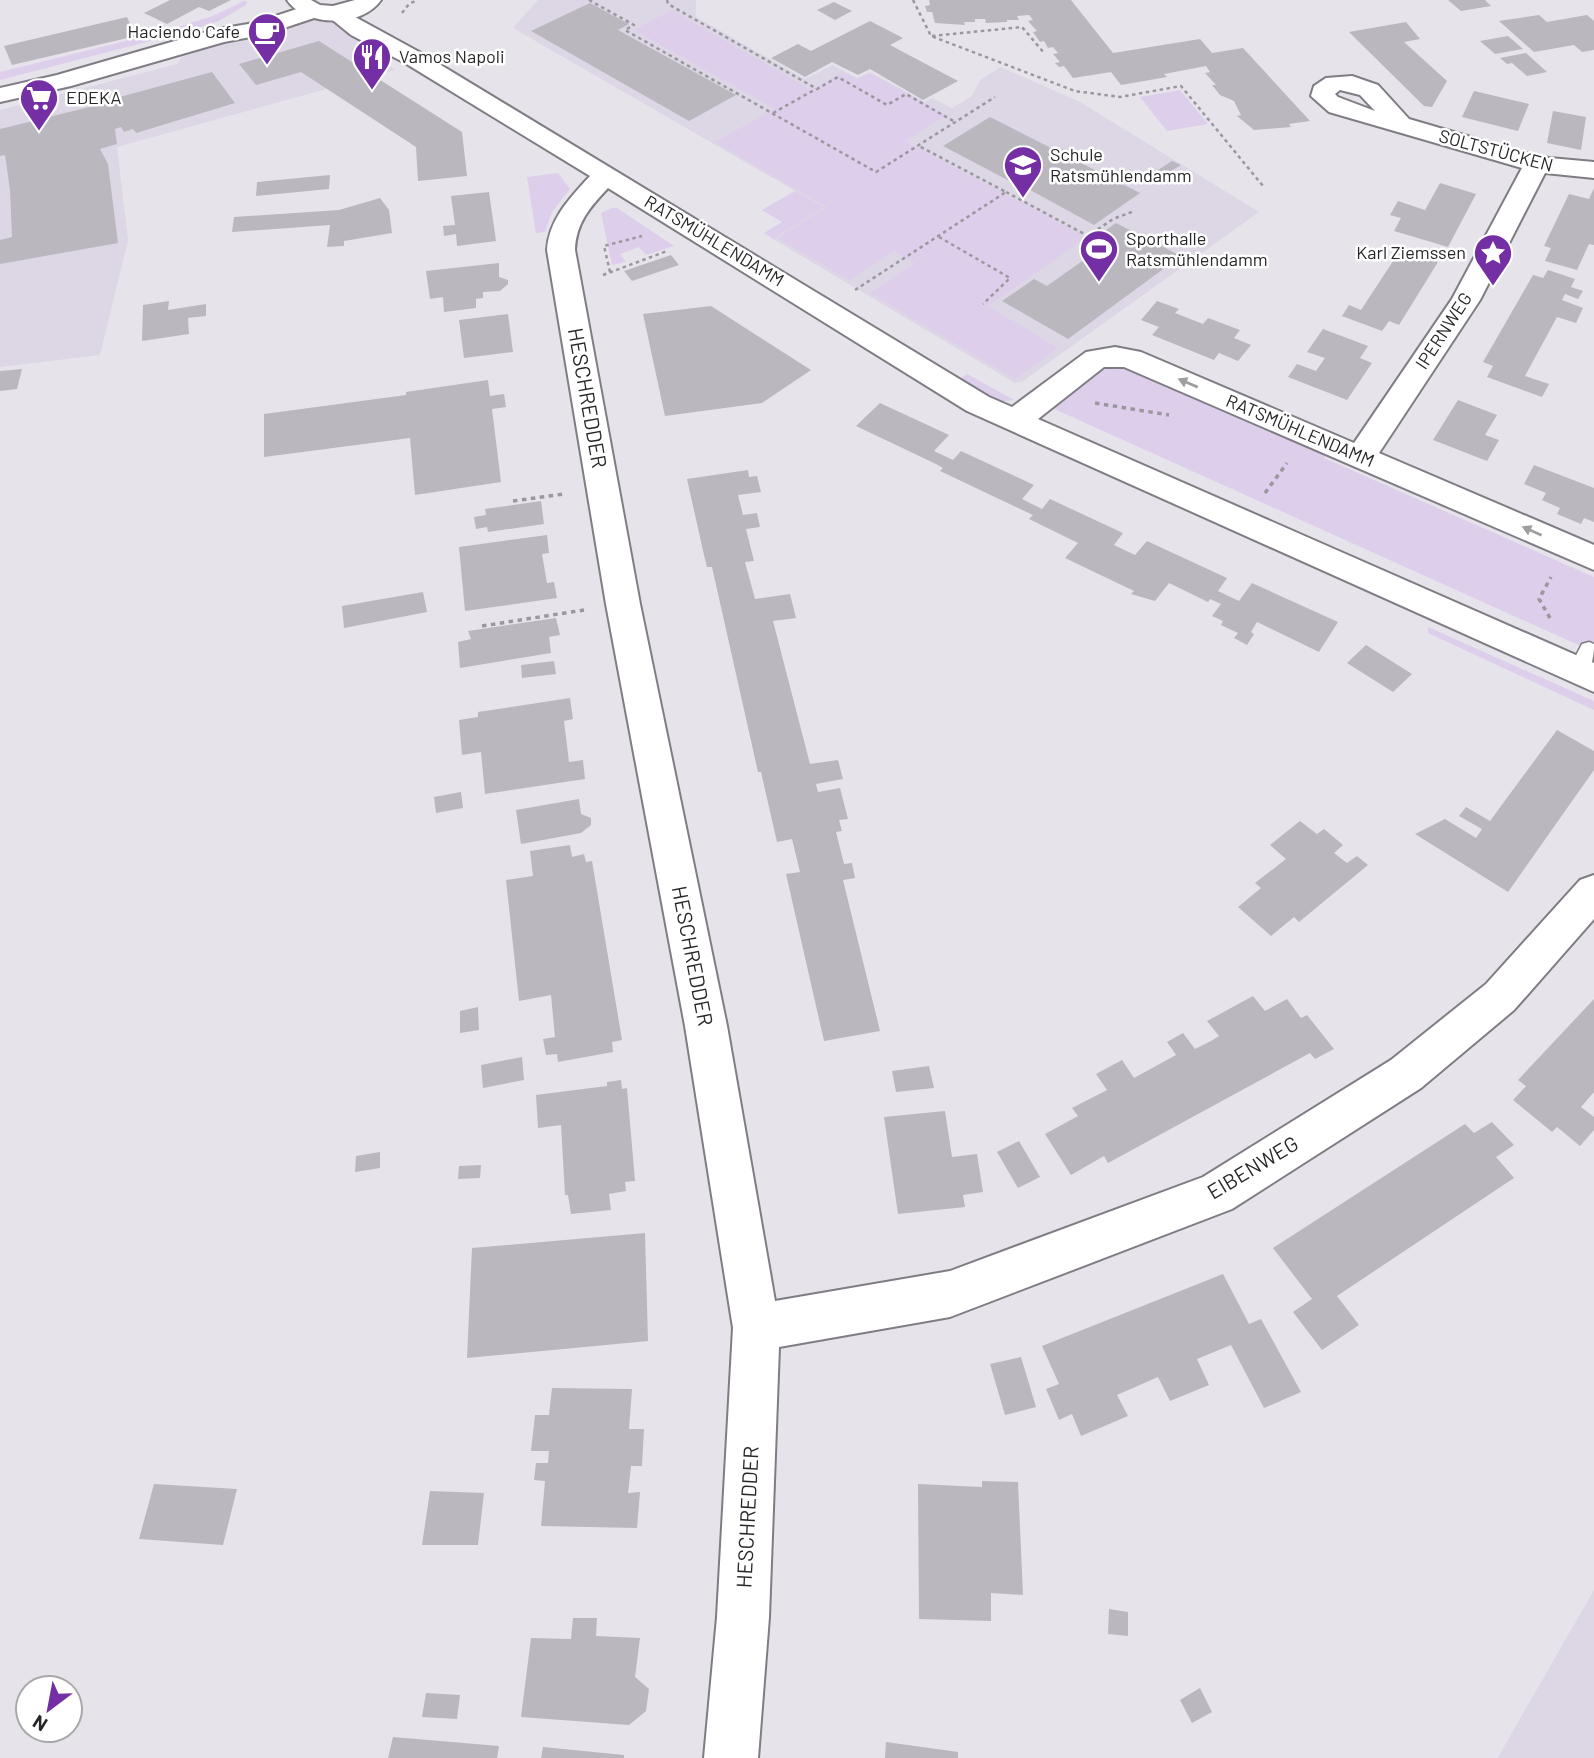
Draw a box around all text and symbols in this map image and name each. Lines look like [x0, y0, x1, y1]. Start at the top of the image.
cafe icon: Haciendo Cafe [246, 11, 288, 66]
place label: Haciendo Cafe [128, 20, 240, 42]
restaurant icon: Vamos Napoli [351, 36, 393, 91]
place label: Vamos Napoli [399, 45, 504, 67]
supermarket icon: EDEKA [18, 77, 60, 132]
place label: EDEKA [66, 86, 121, 108]
street label: SOLTSTÜCKEN [1437, 124, 1556, 176]
place label: Schule Ratsmühlendamm [1050, 143, 1192, 186]
school or university icon: Schule Ratsmühlendamm [1002, 144, 1044, 199]
street label: RATSMÜHLENDAMM [641, 190, 788, 290]
place label: Sporthalle Ratsmühlendamm [1126, 227, 1268, 270]
sports icon: Sporthalle Ratsmühlendamm [1078, 228, 1120, 283]
place icon: Karl Ziemssen [1472, 232, 1514, 287]
place label: Karl Ziemssen [1356, 241, 1466, 263]
street label: IPERNWEG [1410, 288, 1476, 373]
street label: HESCHREDDER [564, 326, 613, 470]
one-way arrow [1177, 377, 1198, 388]
street label: RATSMÜHLENDAMM [1223, 389, 1378, 471]
one-way arrow [1521, 525, 1542, 536]
street label: HESCHREDDER [668, 884, 719, 1028]
street label: EIBENWEG [1202, 1130, 1302, 1204]
street label: HESCHREDDER [730, 1445, 763, 1589]
north arrow [14, 1674, 84, 1744]
text: N [28, 1711, 51, 1737]

